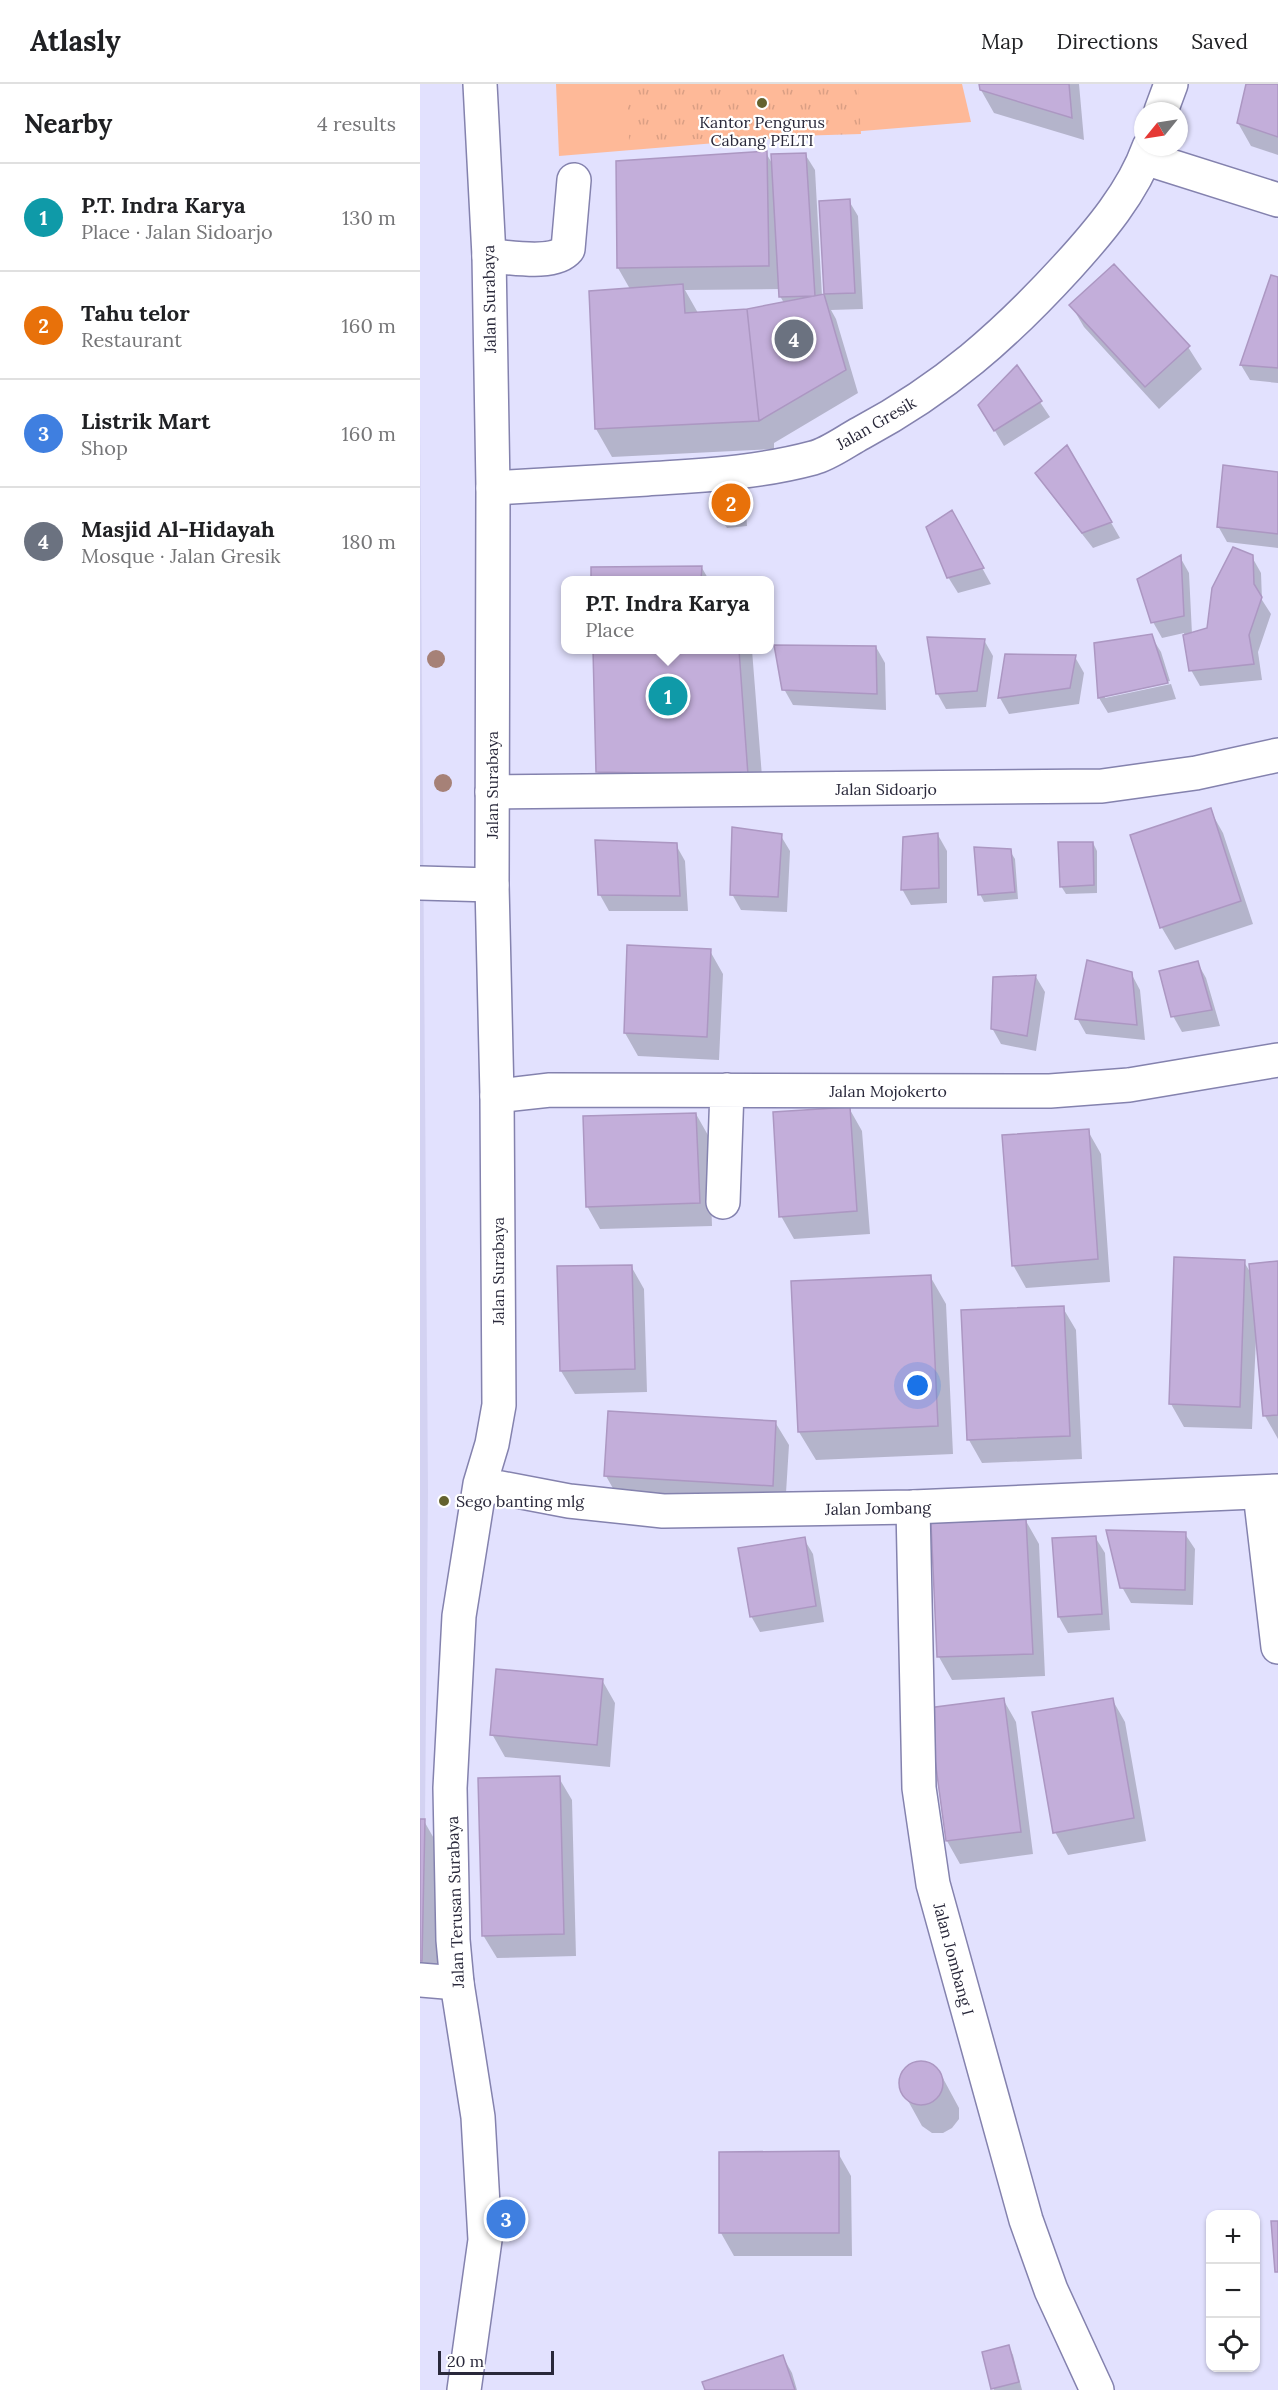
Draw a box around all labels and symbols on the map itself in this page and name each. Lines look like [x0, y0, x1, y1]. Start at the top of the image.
marker: Kantor Pengurus Cabang PELTI [755, 96, 769, 110]
north arrow [1134, 102, 1188, 156]
place label: Kantor Pengurus Cabang PELTI [699, 112, 825, 150]
street label: Jalan Surabaya [478, 245, 500, 354]
pin: 4 [774, 316, 814, 362]
street label: Jalan Gresik [832, 392, 920, 454]
pin: 2 [712, 480, 750, 526]
pin: 1 [648, 674, 688, 718]
street label: Jalan Surabaya [482, 731, 502, 840]
street label: Jalan Sidoarjo [834, 779, 937, 799]
street label: Jalan Mojokerto [828, 1081, 947, 1101]
street label: Jalan Surabaya [488, 1217, 508, 1326]
your location [903, 1371, 932, 1400]
place label: Sego banting mlg [456, 1491, 585, 1511]
marker: Sego banting mlg [437, 1494, 451, 1508]
street label: Jalan Jombang [824, 1497, 932, 1519]
street label: Jalan Terusan Surabaya [442, 1815, 468, 1990]
street label: Jalan Jombang I [929, 1900, 979, 2017]
pin: 3 [486, 2196, 526, 2242]
scale bar [438, 2348, 554, 2376]

